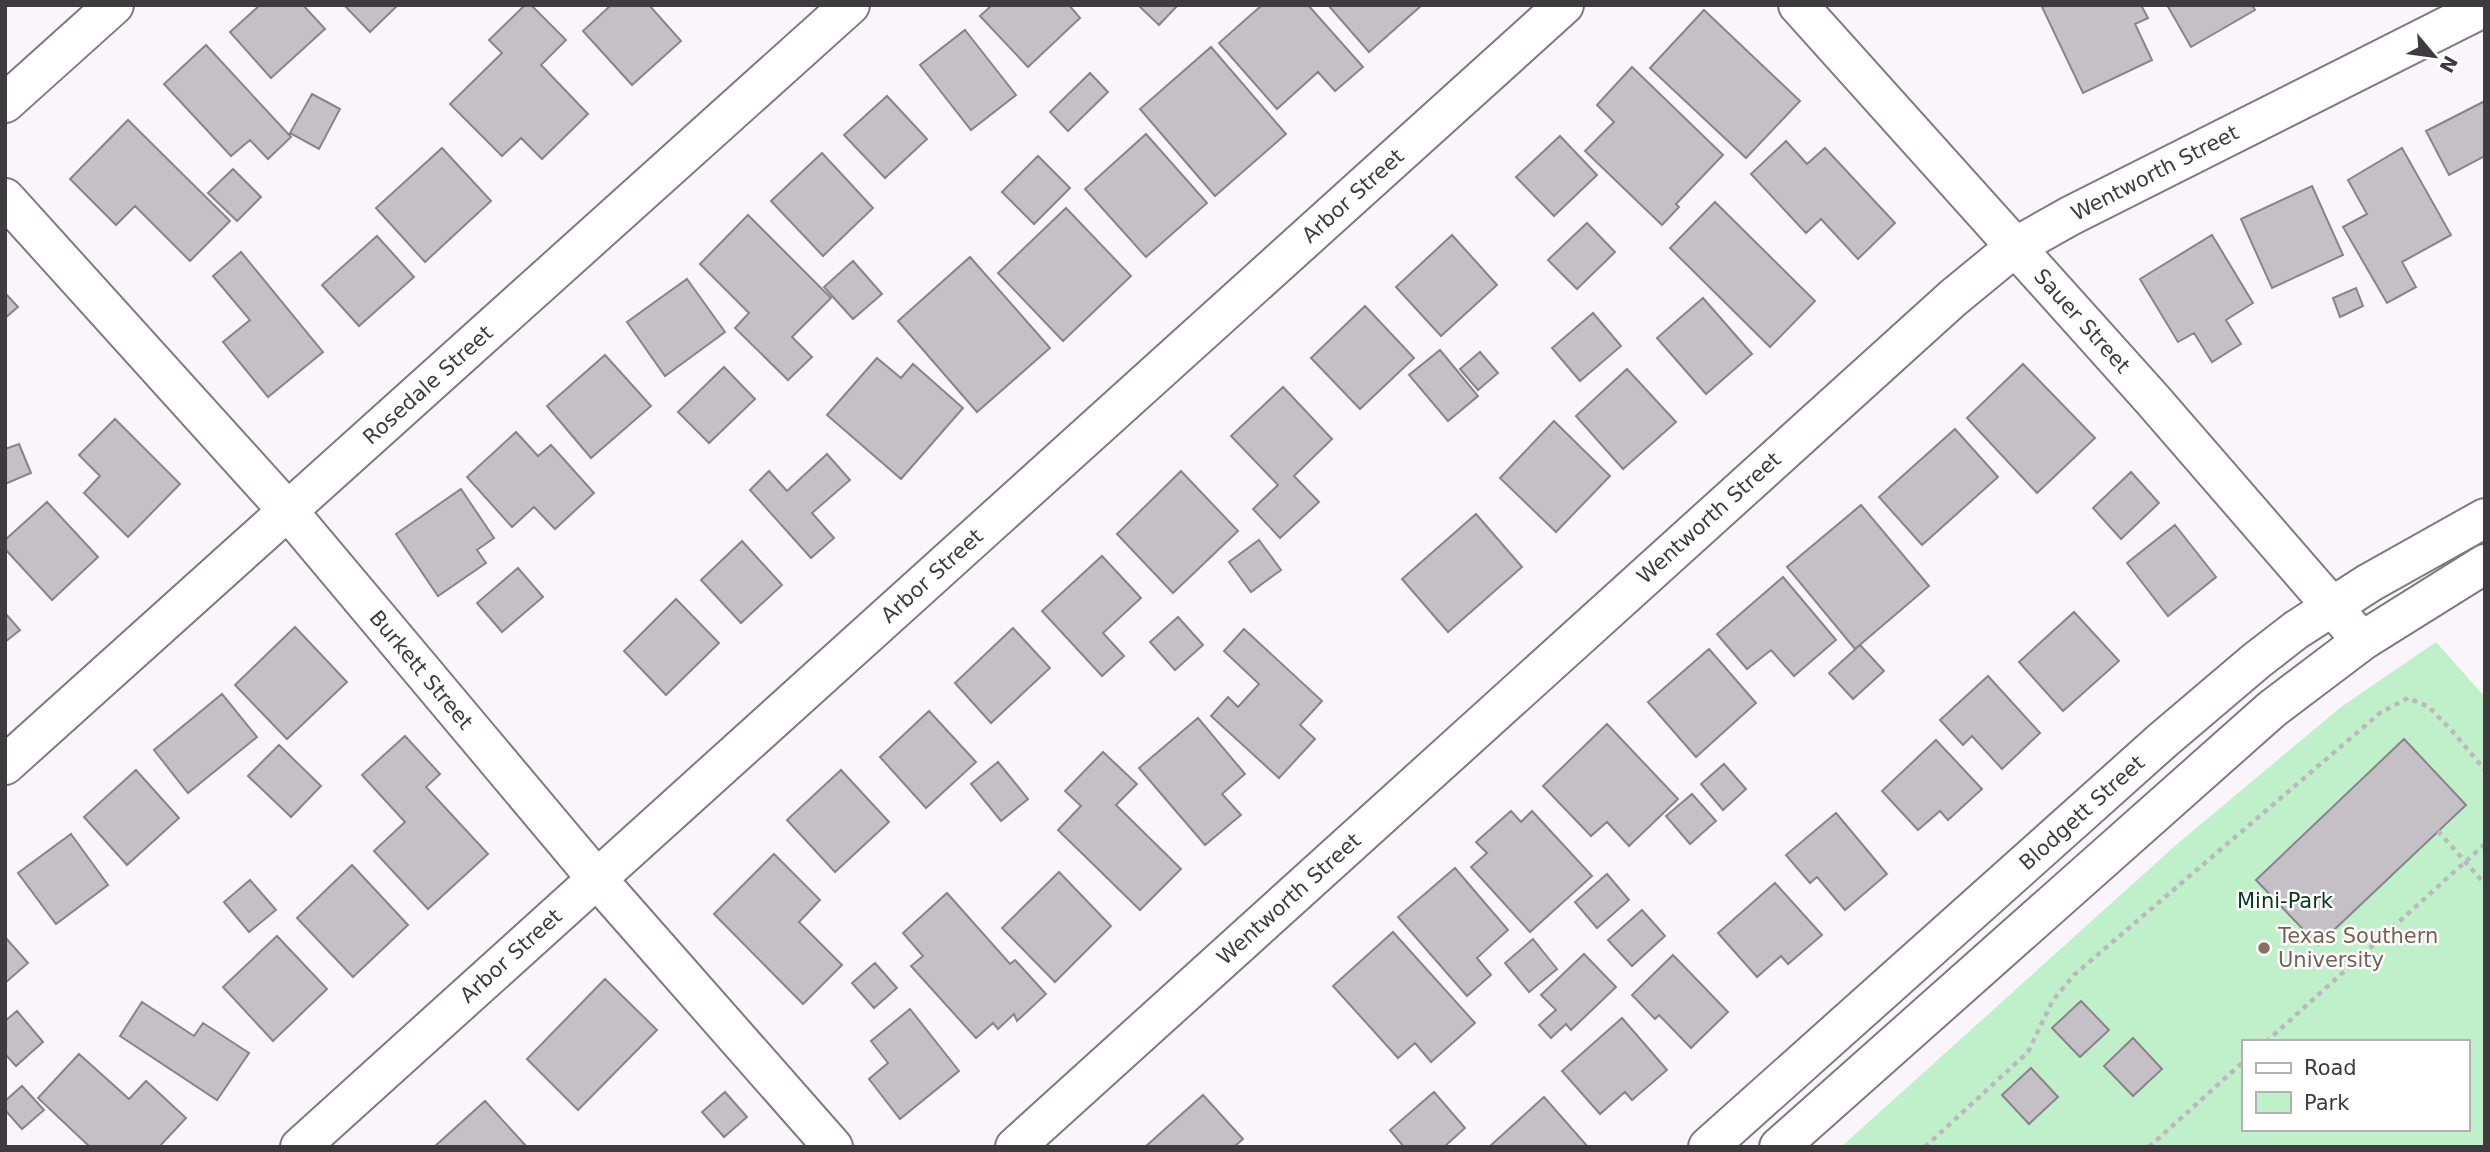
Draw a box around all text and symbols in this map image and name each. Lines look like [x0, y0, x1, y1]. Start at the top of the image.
north arrow [2399, 21, 2469, 91]
text: N [2435, 52, 2462, 77]
street label: Wentworth Street [2067, 120, 2243, 226]
street label: Arbor Street [1297, 144, 1409, 248]
street label: Sauer Street [2029, 264, 2135, 378]
street label: Rosedale Street [358, 321, 498, 449]
street label: Wentworth Street [1632, 447, 1786, 589]
street label: Arbor Street [876, 524, 988, 628]
street label: Burkett Street [364, 606, 478, 734]
street label: Blodgett Street [2015, 751, 2149, 875]
street label: Wentworth Street [1212, 828, 1366, 970]
park label: Mini-Park [2237, 889, 2334, 913]
street label: Arbor Street [455, 904, 567, 1008]
place label: Texas Southern University [2277, 924, 2438, 972]
marker: Texas Southern University [2256, 940, 2272, 956]
legend [2242, 1040, 2469, 1131]
text: Road [2304, 1056, 2357, 1080]
text: Park [2304, 1091, 2350, 1115]

